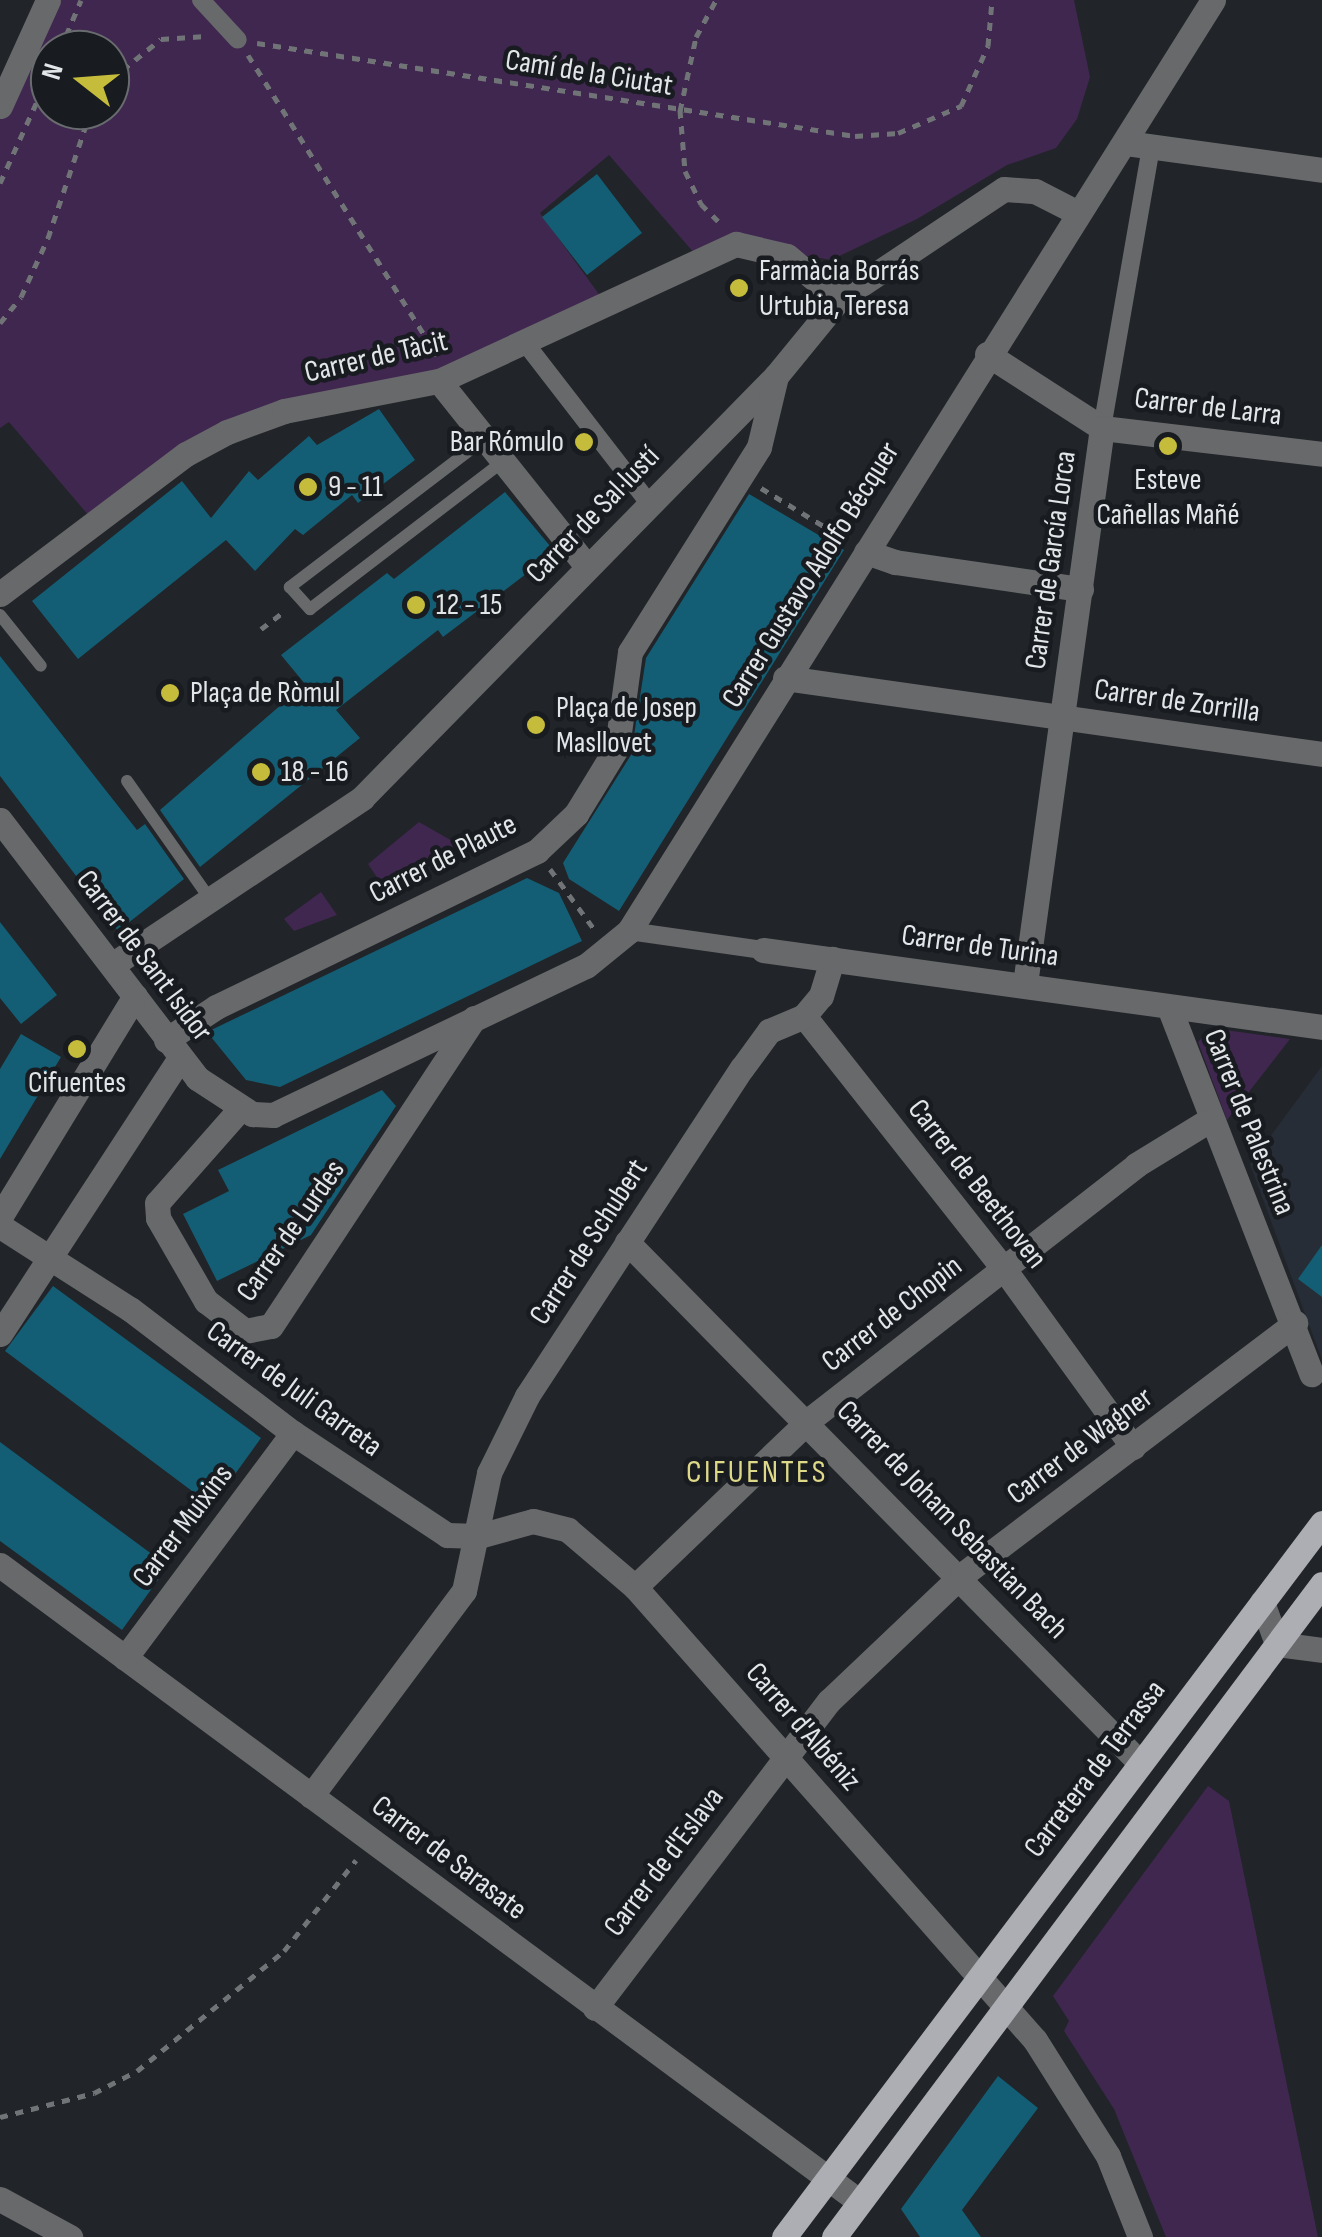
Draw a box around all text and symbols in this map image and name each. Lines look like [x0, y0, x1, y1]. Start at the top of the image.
north arrow [30, 30, 130, 130]
street label: Camí de la Ciutat [503, 42, 675, 104]
text: N [35, 60, 71, 84]
place label: Farmàcia Borrás Urtubia, Teresa [759, 253, 920, 324]
marker: Farmàcia Borrás Urtubia, Teresa [728, 277, 750, 299]
street label: Carrer de Tàcit [301, 323, 451, 391]
street label: Carrer de Larra [1132, 380, 1284, 434]
place label: Bar Rómulo [450, 424, 564, 460]
marker: Bar Rómulo [573, 431, 595, 453]
marker: Esteve Cañellas Mañé [1157, 435, 1179, 457]
street label: Carrer Gustavo Adolfo Bécquer [715, 436, 907, 714]
street label: Carrer de Sal·lustí [519, 439, 667, 591]
street label: Carrer de García Lorca [1018, 449, 1084, 671]
place label: Esteve Cañellas Mañé [1096, 462, 1240, 532]
place label: 9 - 11 [328, 469, 383, 505]
marker: 9 - 11 [297, 476, 319, 498]
place label: 12 - 15 [436, 587, 502, 623]
marker: 12 - 15 [405, 594, 427, 616]
street label: Carrer de Zorrilla [1092, 672, 1262, 730]
place label: Plaça de Ròmul [190, 675, 340, 711]
marker: Plaça de Ròmul [159, 682, 181, 704]
place label: Plaça de Josep Masllovet [556, 690, 697, 760]
marker: Plaça de Josep Masllovet [525, 714, 547, 736]
place label: 18 - 16 [281, 754, 349, 790]
marker: 18 - 16 [250, 761, 272, 783]
street label: Carrer de Plaute [363, 807, 523, 911]
street label: Carrer de Sant Isidor [68, 864, 220, 1048]
street label: Carrer de Turina [899, 917, 1061, 975]
street label: Carrer de Palestrina [1195, 1024, 1303, 1220]
marker: Cifuentes [66, 1038, 88, 1060]
place label: Cifuentes [28, 1065, 126, 1101]
street label: Carrer de Beethoven [900, 1092, 1054, 1276]
street label: Carrer de Lurdes [229, 1153, 353, 1309]
street label: Carrer de Schubert [522, 1153, 656, 1331]
street label: Carrer de Chopin [815, 1248, 969, 1380]
street label: Carrer de Juli Garreta [199, 1313, 389, 1465]
street label: Carrer de Wagner [1000, 1380, 1160, 1512]
street label: Carrer de Joham Sebastian Bach [829, 1393, 1075, 1647]
district label: CIFUENTES [686, 1454, 828, 1492]
street label: Carrer Muixins [125, 1458, 241, 1594]
street label: Carrer d'Albéniz [738, 1656, 868, 1798]
street label: Carretera de Terrassa [1017, 1673, 1173, 1865]
street label: Carrer de d'Eslava [596, 1780, 732, 1944]
street label: Carrer de Sarasate [365, 1788, 533, 1928]

